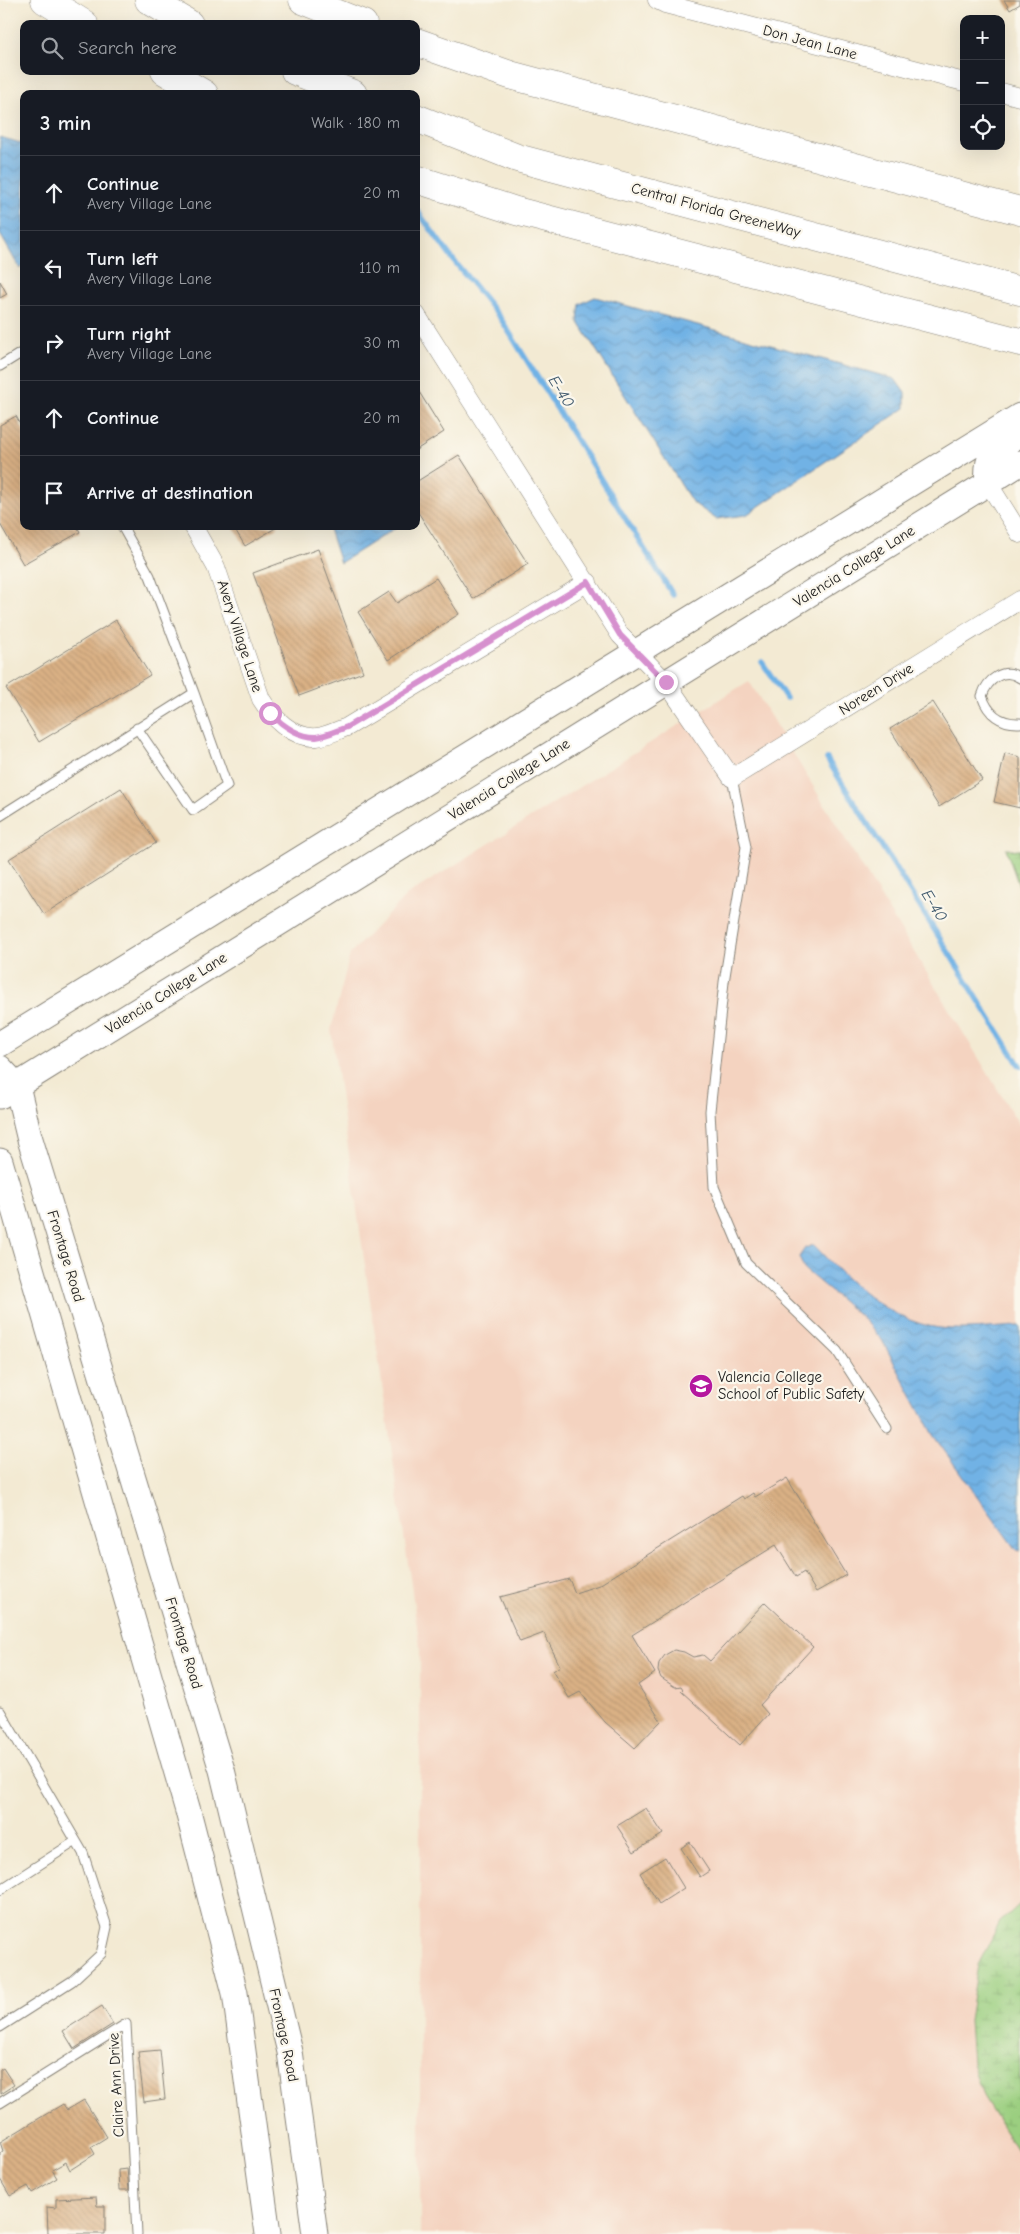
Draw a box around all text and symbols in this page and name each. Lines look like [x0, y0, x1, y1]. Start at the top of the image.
map controls [960, 15, 1005, 150]
button: + [960, 15, 1005, 60]
search box [20, 20, 420, 75]
street label: Don Jean Lane [761, 21, 860, 63]
icon: search [38, 34, 66, 62]
text: Search here [78, 37, 177, 59]
button: − [960, 60, 1005, 105]
button: locate [960, 105, 1005, 150]
text: 3 min [40, 111, 91, 135]
text: Walk · 180 m [311, 114, 400, 132]
text: Continue [87, 173, 159, 195]
icon: ahead [40, 179, 68, 207]
street label: Central Florida GreeneWay [629, 179, 803, 241]
text: 20 m [363, 184, 400, 202]
text: Avery Village Lane [87, 195, 212, 213]
text: Turn left [87, 248, 158, 270]
icon: left [40, 254, 68, 282]
text: 110 m [359, 259, 400, 277]
text: Avery Village Lane [87, 270, 212, 288]
text: Turn right [87, 323, 171, 345]
icon: right [40, 329, 68, 357]
text: 30 m [364, 334, 400, 352]
text: Avery Village Lane [87, 345, 212, 363]
water label: E-40 [545, 372, 578, 411]
icon: ahead [40, 404, 68, 432]
text: Continue [87, 407, 159, 429]
text: 20 m [363, 409, 400, 427]
icon: arrive [40, 479, 68, 507]
text: Arrive at destination [87, 482, 253, 504]
street label: Valencia College Lane [790, 521, 919, 611]
street label: Avery Village Lane [213, 578, 267, 695]
street label: Noreen Drive [836, 659, 917, 719]
route end [655, 671, 678, 694]
route start [259, 702, 282, 725]
street label: Valencia College Lane [445, 734, 574, 824]
water label: E-40 [918, 886, 951, 925]
street label: Valencia College Lane [102, 948, 231, 1038]
street label: Frontage Road [43, 1208, 89, 1304]
place label: Valencia College School of Public Safety [718, 1368, 865, 1403]
school or university icon: Valencia College School of Public Safety [688, 1373, 714, 1399]
street label: Frontage Road [161, 1595, 207, 1691]
street label: Frontage Road [265, 1987, 303, 2083]
street label: Claire Ann Drive [104, 2032, 128, 2138]

